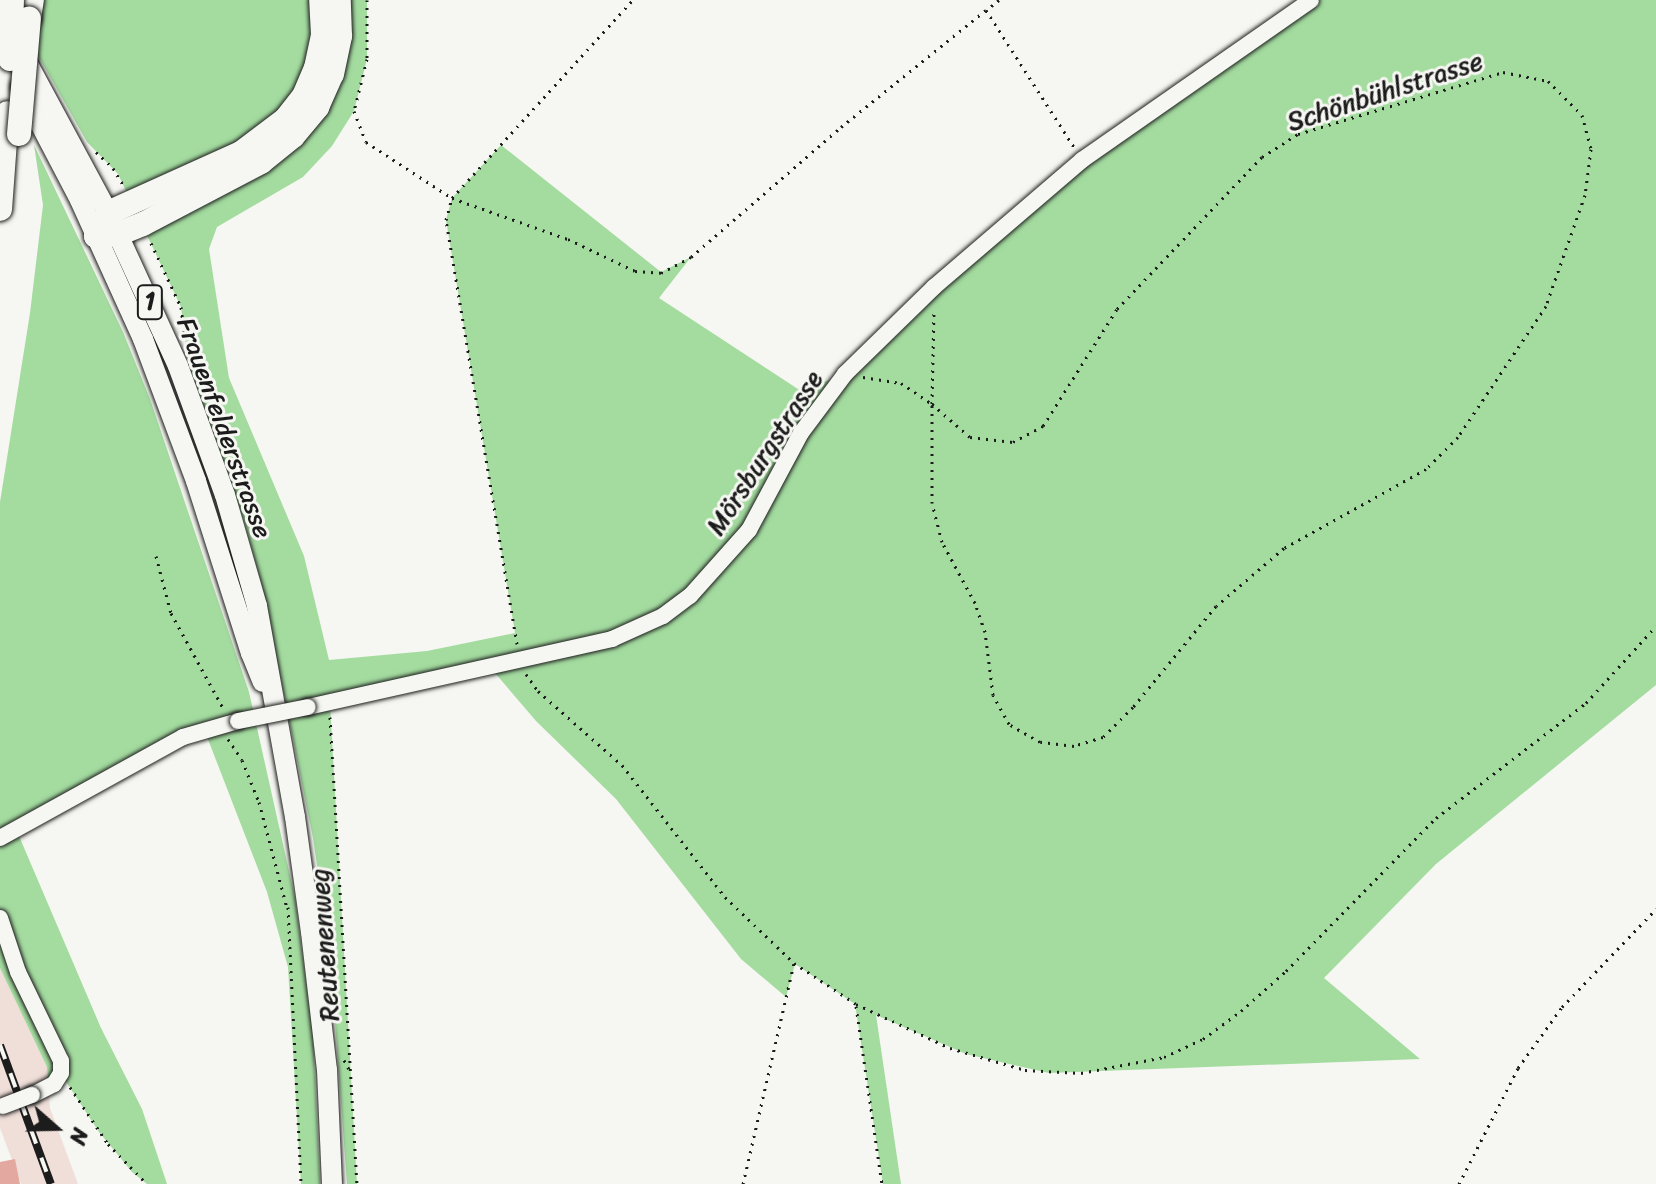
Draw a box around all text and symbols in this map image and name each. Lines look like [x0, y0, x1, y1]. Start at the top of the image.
street label: Schönbühlstrasse [1283, 46, 1487, 138]
road number: 1 [136, 282, 164, 322]
street label: Frauenfelderstrasse [170, 313, 278, 543]
street label: Mörsburgstrasse [700, 365, 830, 541]
street label: Reutenenweg [304, 868, 346, 1022]
north arrow [16, 1088, 96, 1168]
text: N [58, 1123, 100, 1150]

